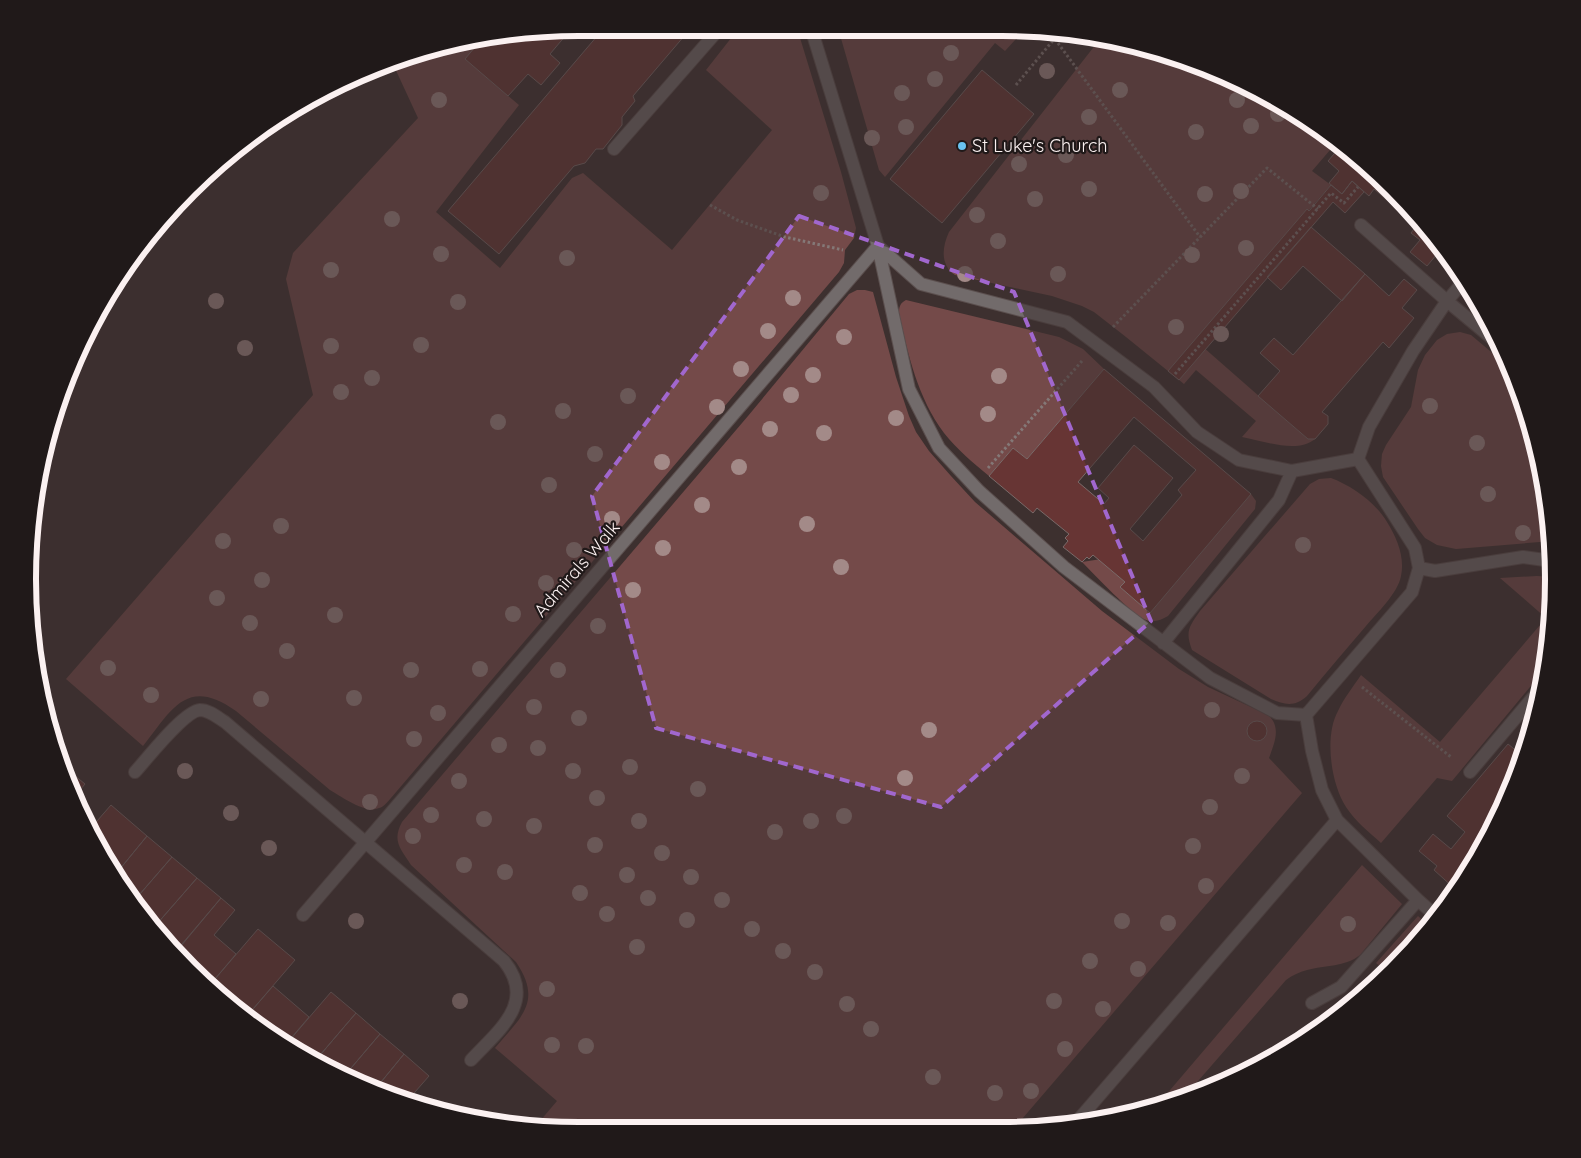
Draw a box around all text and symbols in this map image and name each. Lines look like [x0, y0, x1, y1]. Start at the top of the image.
place label: St Luke's Church [972, 134, 1108, 157]
marker: St Luke's Church [956, 140, 968, 152]
street label: Admirals Walk [529, 516, 625, 621]

